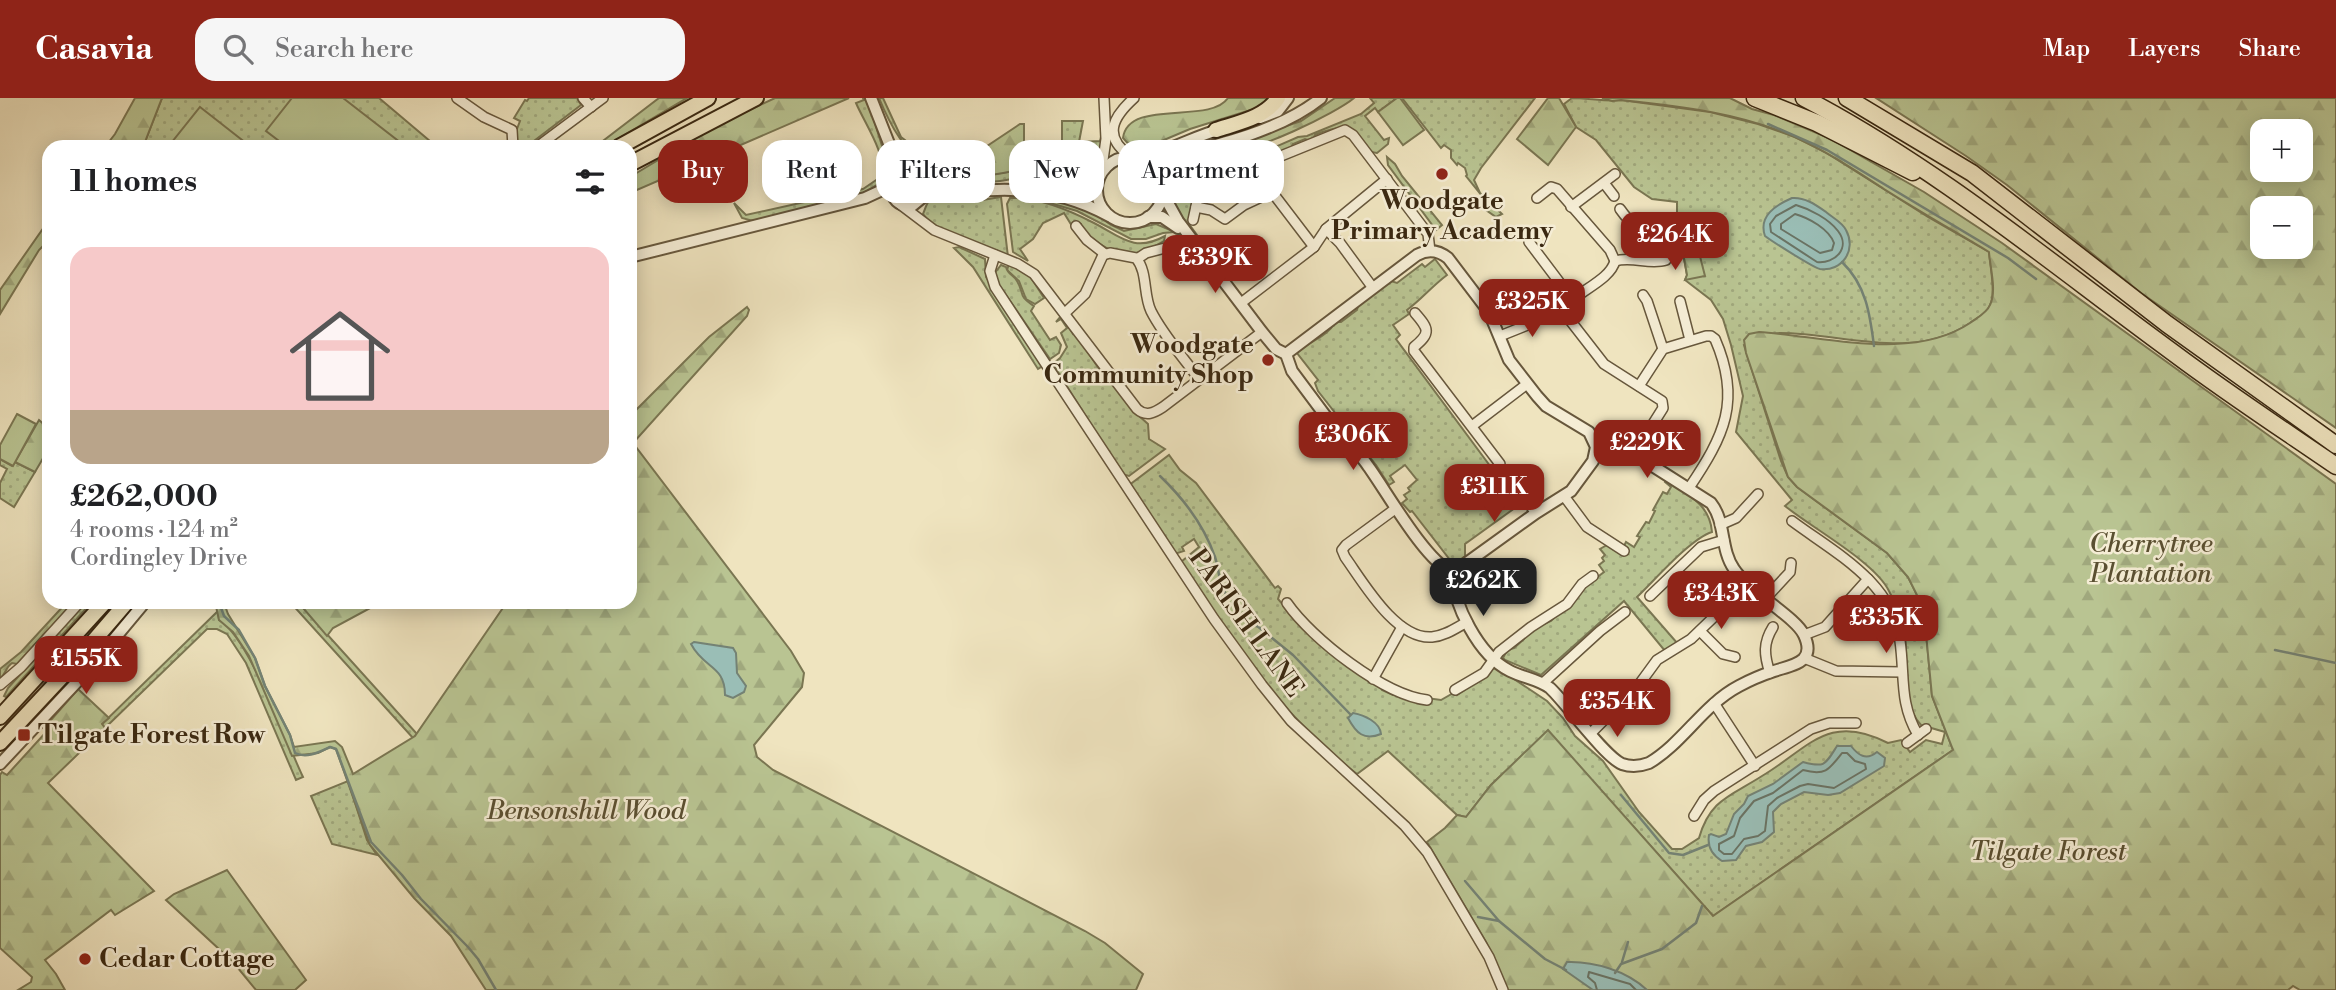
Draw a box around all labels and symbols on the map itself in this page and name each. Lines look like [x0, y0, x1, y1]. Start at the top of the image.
marker: Woodgate Primary Academy [1434, 166, 1450, 182]
place label: Woodgate Primary Academy [1331, 185, 1554, 247]
pin: £264K [1626, 212, 1724, 272]
pin: £339K [1166, 236, 1264, 295]
pin: £325K [1483, 280, 1581, 339]
place label: Woodgate Community Shop [1044, 329, 1254, 391]
marker: Woodgate Community Shop [1260, 352, 1276, 368]
pin: £306K [1304, 412, 1402, 472]
pin: £229K [1598, 420, 1696, 480]
pin: £311K [1445, 464, 1543, 524]
park label: Cherrytree Plantation [2089, 528, 2213, 590]
street label: PARISH LANE [1181, 543, 1311, 703]
pin: £262K [1434, 559, 1532, 618]
pin: £343K [1672, 572, 1770, 631]
pin: £335K [1837, 596, 1935, 655]
pin: £155K [37, 636, 135, 696]
pin: £354K [1568, 680, 1666, 739]
place label: Tilgate Forest Row [38, 719, 266, 751]
marker: Tilgate Forest Row [16, 727, 32, 743]
park label: Bensonshill Wood [486, 795, 687, 827]
park label: Tilgate Forest [1970, 836, 2127, 868]
place label: Cedar Cottage [99, 943, 275, 975]
marker: Cedar Cottage [77, 951, 93, 967]

